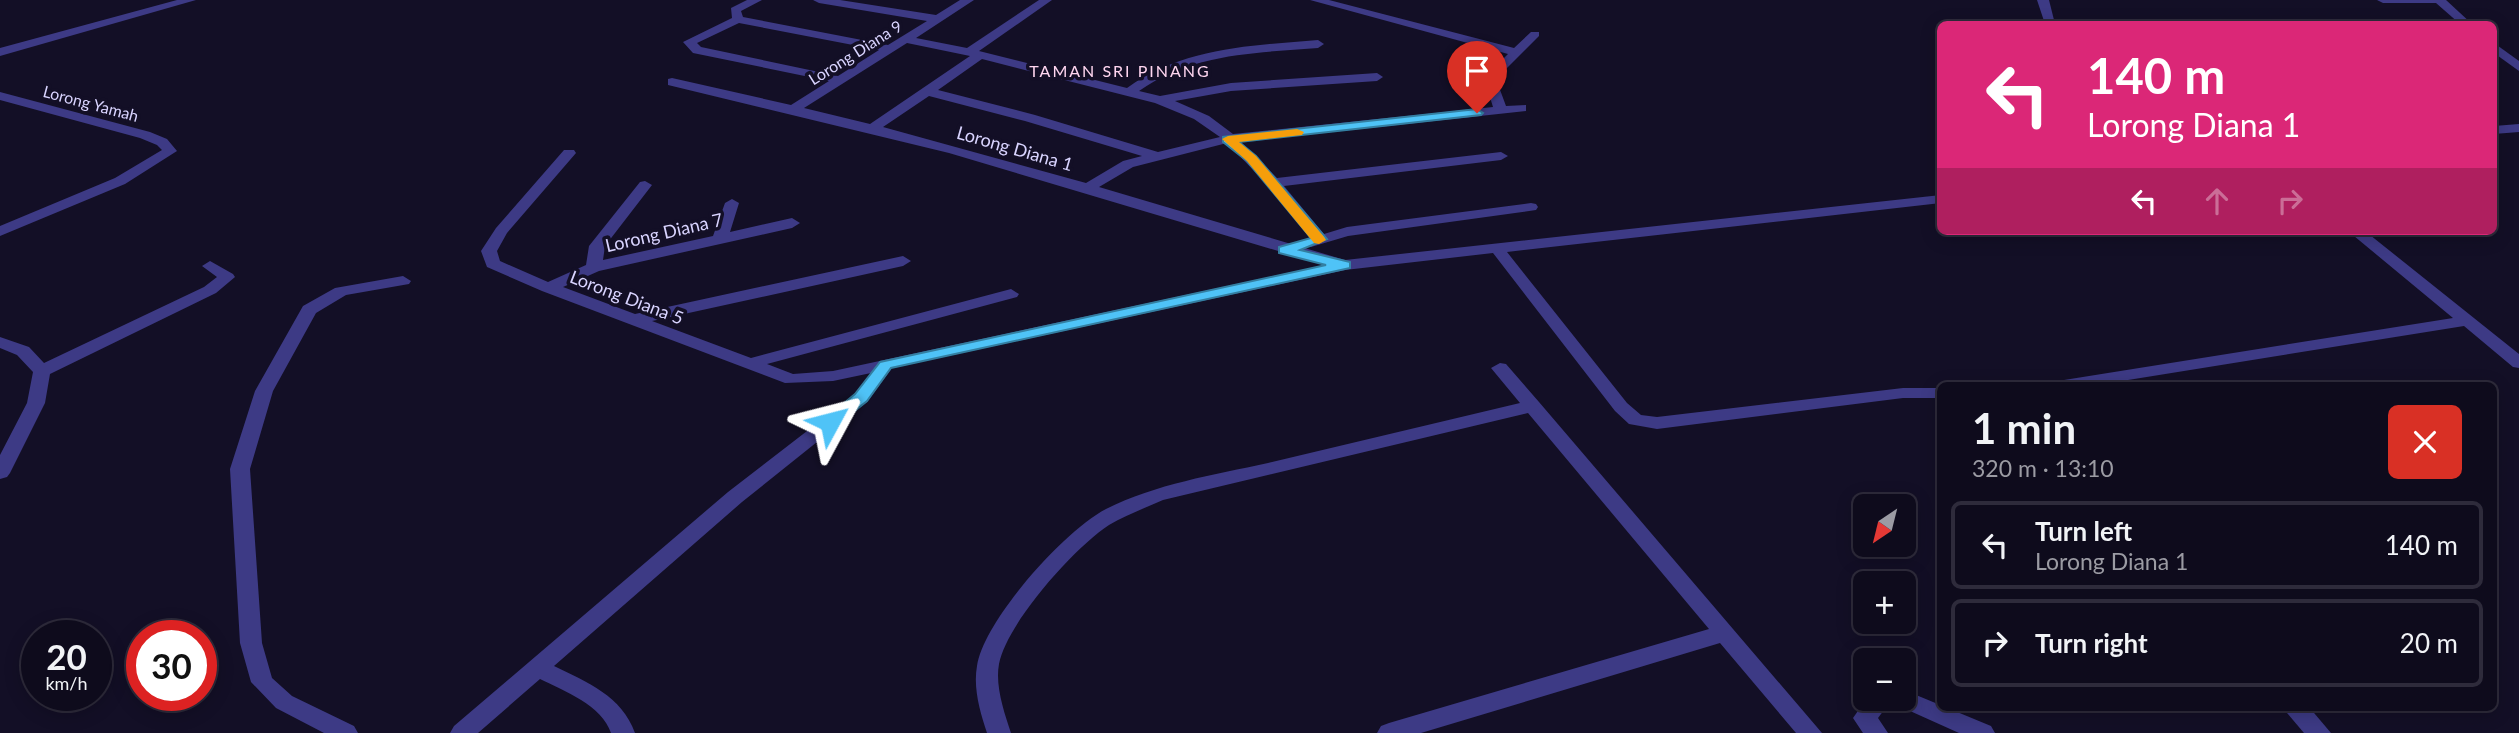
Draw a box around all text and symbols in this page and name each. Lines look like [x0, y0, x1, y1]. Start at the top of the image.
street label: Lorong Diana 9 [805, 16, 905, 88]
pin [1447, 41, 1507, 113]
text: 140 m [2087, 46, 2225, 104]
icon: left [1972, 49, 2063, 140]
icon: arrive [1458, 52, 1496, 90]
district label: TAMAN SRI PINANG [1029, 61, 1211, 80]
street label: Lorong Yamah [41, 81, 141, 125]
text: Lorong Diana 1 [2087, 105, 2300, 144]
street label: Lorong Diana 1 [954, 121, 1076, 175]
icon: left [2125, 182, 2163, 220]
icon: ahead [2198, 182, 2236, 220]
icon: right [2271, 182, 2309, 220]
street label: Lorong Diana 7 [603, 208, 725, 256]
street label: Lorong Diana 5 [567, 265, 687, 329]
position arrow [793, 385, 867, 459]
text: 1 min [1972, 403, 2076, 453]
button: close [2388, 405, 2462, 479]
text: 320 m · 13:10 [1972, 454, 2114, 482]
north arrow [1853, 494, 1916, 556]
map controls [1853, 494, 1916, 711]
text: Turn left [2035, 515, 2132, 547]
icon: left [1976, 526, 2014, 564]
text: 140 m [2385, 529, 2458, 561]
text: Lorong Diana 1 [2035, 547, 2188, 575]
button: + [1853, 571, 1916, 634]
speed limit sign: 30 [126, 620, 217, 711]
icon: right [1976, 624, 2014, 662]
text: Turn right [2035, 627, 2148, 659]
text: 20 m [2400, 627, 2458, 659]
text: 20 [46, 635, 87, 677]
button: − [1853, 648, 1916, 711]
text: km/h [45, 672, 88, 694]

